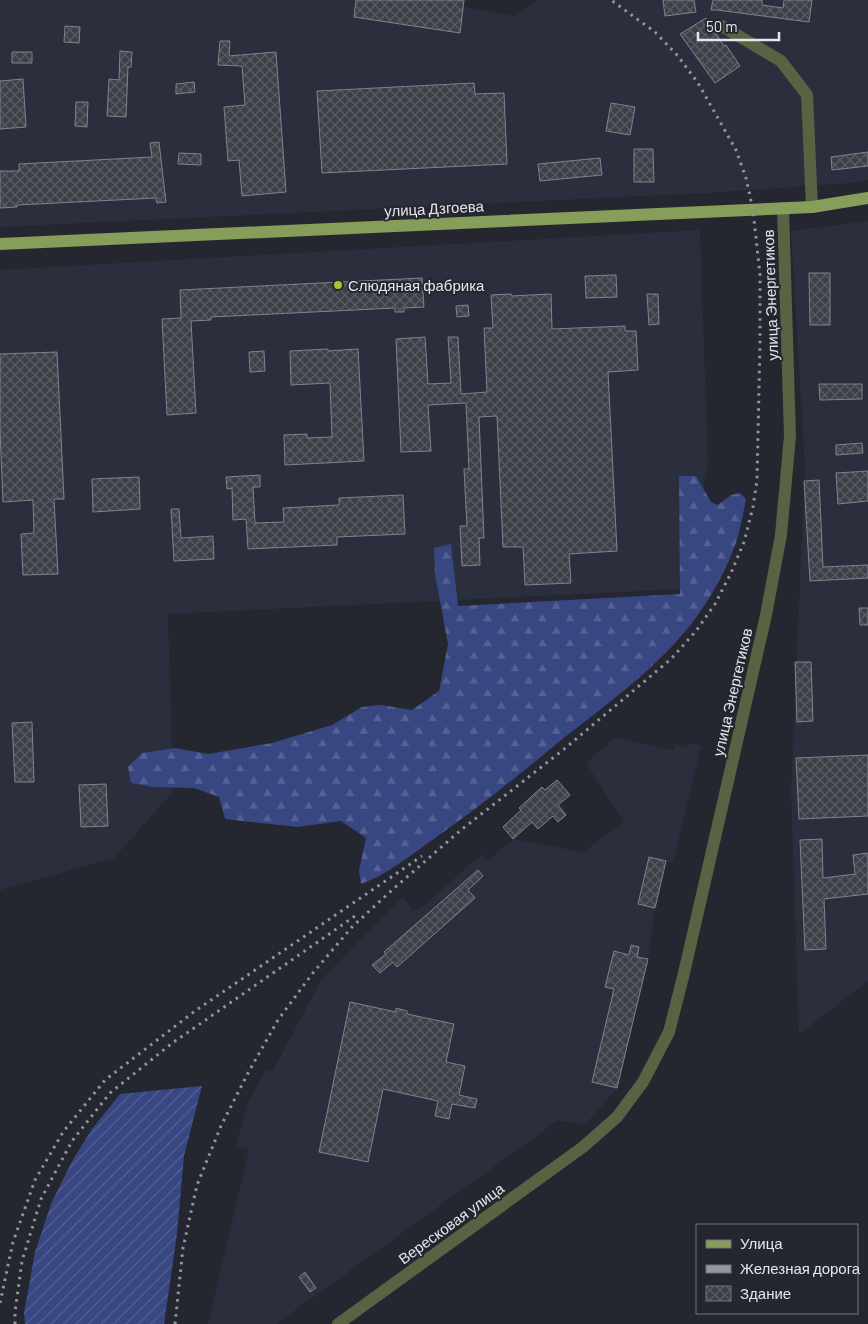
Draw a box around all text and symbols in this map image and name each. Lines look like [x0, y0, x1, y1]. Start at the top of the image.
scale bar [698, 10, 779, 42]
text: 50 m [706, 17, 738, 35]
street label: улица Дзгоева [384, 196, 485, 220]
street label: улица Энергетиков [759, 229, 781, 361]
place label: Слюдяная фабрика [348, 276, 485, 294]
marker: Слюдяная фабрика [332, 279, 344, 291]
street label: улица Энергетиков [708, 626, 756, 758]
street label: Вересковая улица [395, 1178, 508, 1267]
legend [696, 1224, 858, 1314]
text: Улица [740, 1234, 783, 1252]
text: Железная дорога [740, 1259, 861, 1277]
text: Здание [740, 1284, 791, 1302]

